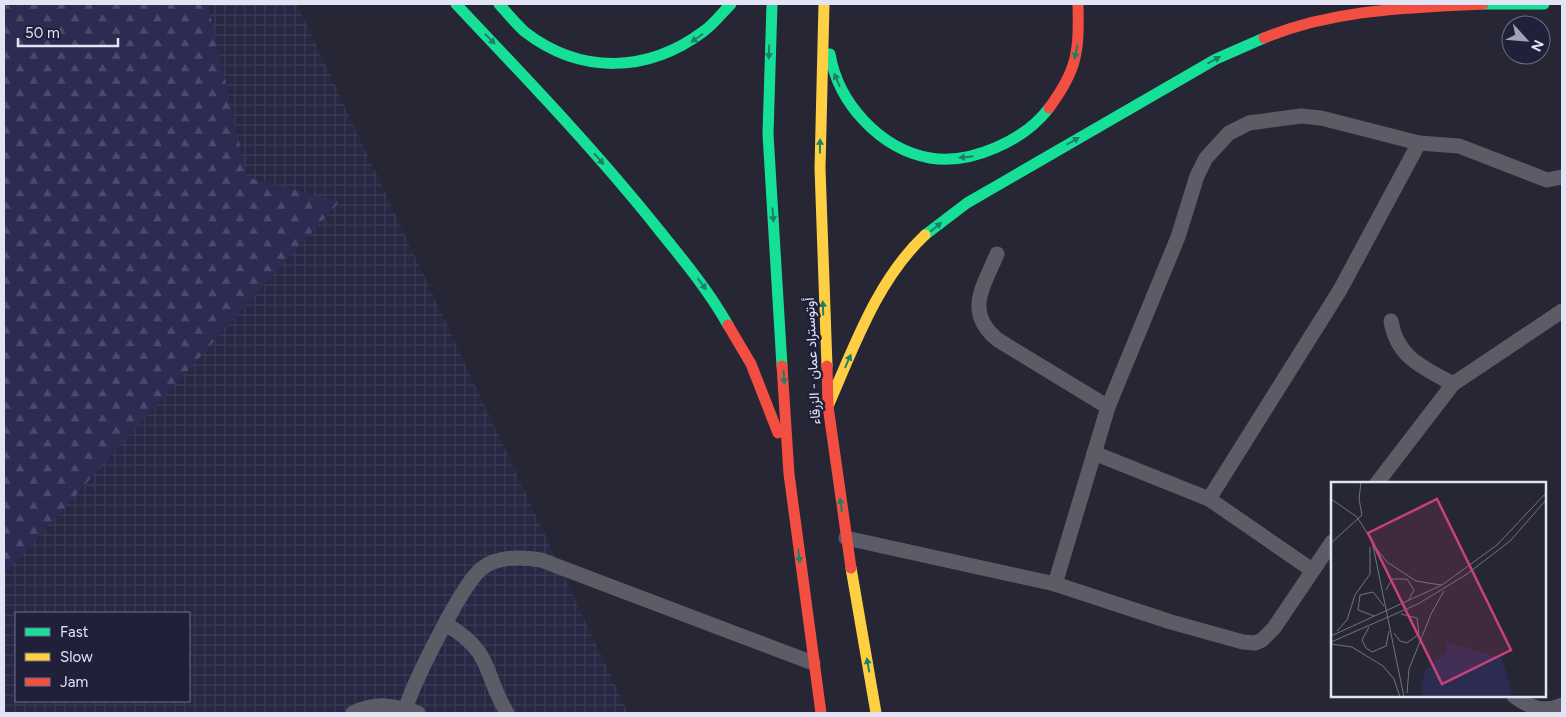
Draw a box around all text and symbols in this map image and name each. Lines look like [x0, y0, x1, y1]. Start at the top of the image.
scale bar [18, 15, 118, 47]
north arrow [1501, 15, 1551, 65]
text: 50 m [25, 24, 60, 42]
one-way arrow [484, 32, 496, 44]
one-way arrow [690, 33, 704, 43]
text: N [1527, 37, 1547, 54]
one-way arrow [1072, 44, 1080, 59]
one-way arrow [765, 45, 773, 61]
one-way arrow [1207, 56, 1222, 64]
one-way arrow [833, 73, 841, 87]
one-way arrow [1067, 136, 1080, 145]
one-way arrow [817, 138, 825, 154]
one-way arrow [593, 153, 604, 165]
one-way arrow [957, 153, 973, 161]
one-way arrow [769, 207, 777, 223]
one-way arrow [929, 221, 942, 232]
one-way arrow [697, 277, 708, 290]
street label: أوتوستراد عمان - الزرقاء [801, 297, 824, 425]
one-way arrow [819, 300, 827, 316]
one-way arrow [844, 354, 852, 368]
one-way arrow [780, 369, 788, 385]
inset map [1331, 482, 1546, 697]
one-way arrow [837, 497, 845, 513]
one-way arrow [795, 548, 803, 564]
legend [15, 612, 190, 702]
text: Fast [60, 623, 89, 641]
text: Slow [60, 648, 93, 666]
one-way arrow [863, 657, 871, 673]
text: Jam [60, 673, 88, 691]

